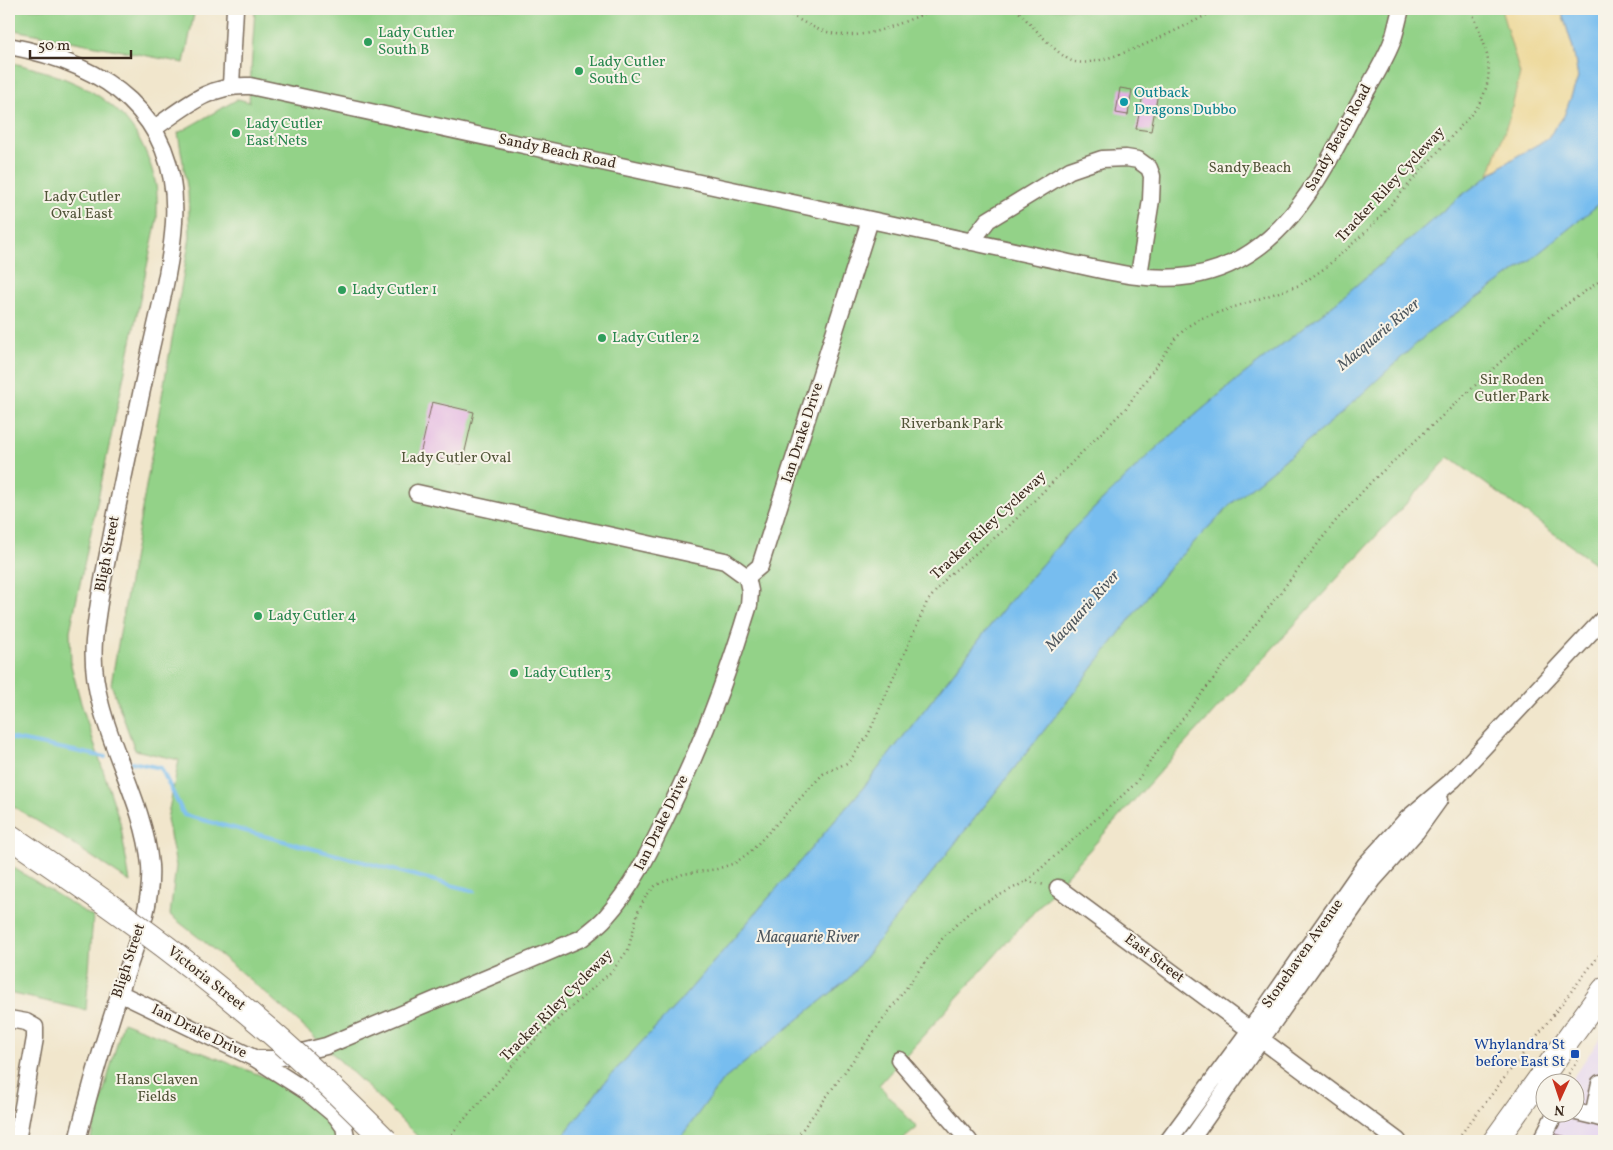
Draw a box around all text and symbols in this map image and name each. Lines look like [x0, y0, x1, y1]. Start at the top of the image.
place label: Lady Cutler South B [378, 23, 454, 61]
scale bar [30, 28, 131, 60]
text: 50 m [38, 36, 70, 57]
marker: Lady Cutler South B [362, 36, 374, 48]
place label: Lady Cutler South C [589, 52, 665, 90]
marker: Lady Cutler South C [573, 65, 585, 77]
street label: Sandy Beach Road [1301, 80, 1377, 196]
place label: Outback Dragons Dubbo [1134, 83, 1236, 121]
marker: Outback Dragons Dubbo [1118, 96, 1130, 108]
place label: Lady Cutler East Nets [246, 114, 322, 152]
street label: Tracker Riley Cycleway [1332, 123, 1450, 247]
marker: Lady Cutler East Nets [230, 127, 242, 139]
street label: Sandy Beach Road [496, 129, 618, 175]
park label: Sandy Beach [1208, 158, 1292, 179]
park label: Lady Cutler Oval East [44, 187, 120, 225]
place label: Lady Cutler 1 [352, 280, 437, 301]
marker: Lady Cutler 1 [336, 284, 348, 296]
water label: Macquarie River [1332, 293, 1426, 377]
place label: Lady Cutler 2 [612, 328, 699, 349]
marker: Lady Cutler 2 [596, 332, 608, 344]
park label: Sir Roden Cutler Park [1474, 370, 1550, 408]
street label: Ian Drake Drive [777, 380, 829, 486]
park label: Riverbank Park [901, 414, 1003, 435]
park label: Lady Cutler Oval [401, 448, 511, 469]
street label: Tracker Riley Cycleway [927, 467, 1051, 585]
street label: Bligh Street [90, 514, 126, 594]
water label: Macquarie River [1040, 565, 1126, 657]
place label: Lady Cutler 4 [268, 606, 356, 627]
marker: Lady Cutler 4 [252, 610, 264, 622]
place label: Lady Cutler 3 [524, 663, 611, 684]
marker: Lady Cutler 3 [508, 667, 520, 679]
street label: Ian Drake Drive [630, 772, 694, 874]
street label: Stonehaven Avenue [1257, 895, 1349, 1013]
street label: Bligh Street [107, 921, 151, 1001]
water label: Macquarie River [756, 927, 860, 949]
street label: East Street [1120, 929, 1188, 989]
street label: Victoria Street [162, 942, 250, 1016]
street label: Tracker Riley Cycleway [496, 945, 618, 1067]
street label: Ian Drake Drive [148, 1000, 250, 1064]
place label: Whylandra St before East St [1474, 1035, 1565, 1073]
marker: Whylandra St before East St [1569, 1048, 1581, 1060]
park label: Hans Claven Fields [116, 1070, 198, 1108]
north arrow [1536, 1072, 1586, 1122]
text: N [1554, 1100, 1565, 1119]

